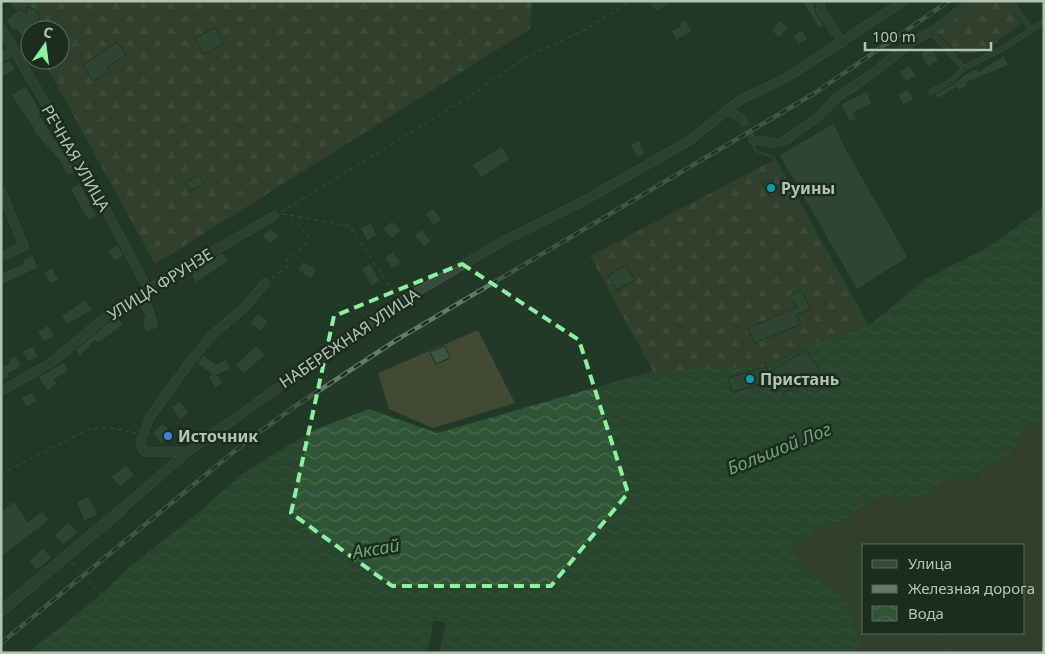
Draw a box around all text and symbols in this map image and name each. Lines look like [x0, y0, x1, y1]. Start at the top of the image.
north arrow [20, 20, 70, 70]
scale bar [865, 20, 991, 52]
text: С [42, 22, 55, 42]
text: 100 m [872, 26, 916, 46]
street label: РЕЧНАЯ УЛИЦА [37, 101, 116, 216]
place label: Руины [781, 177, 835, 199]
marker: Руины [765, 182, 777, 194]
street label: УЛИЦА ФРУНЗЕ [103, 243, 217, 325]
street label: НАБЕРЕЖНАЯ УЛИЦА [275, 283, 424, 393]
place label: Пристань [760, 368, 839, 390]
marker: Пристань [744, 373, 756, 385]
water label: Большой Лог [723, 416, 835, 480]
place label: Источник [178, 425, 258, 447]
marker: Источник [162, 430, 174, 442]
water label: Аксай [349, 532, 401, 564]
legend [862, 544, 1025, 634]
text: Улица [908, 553, 952, 573]
text: Железная дорога [908, 578, 1035, 598]
text: Вода [908, 603, 944, 623]

